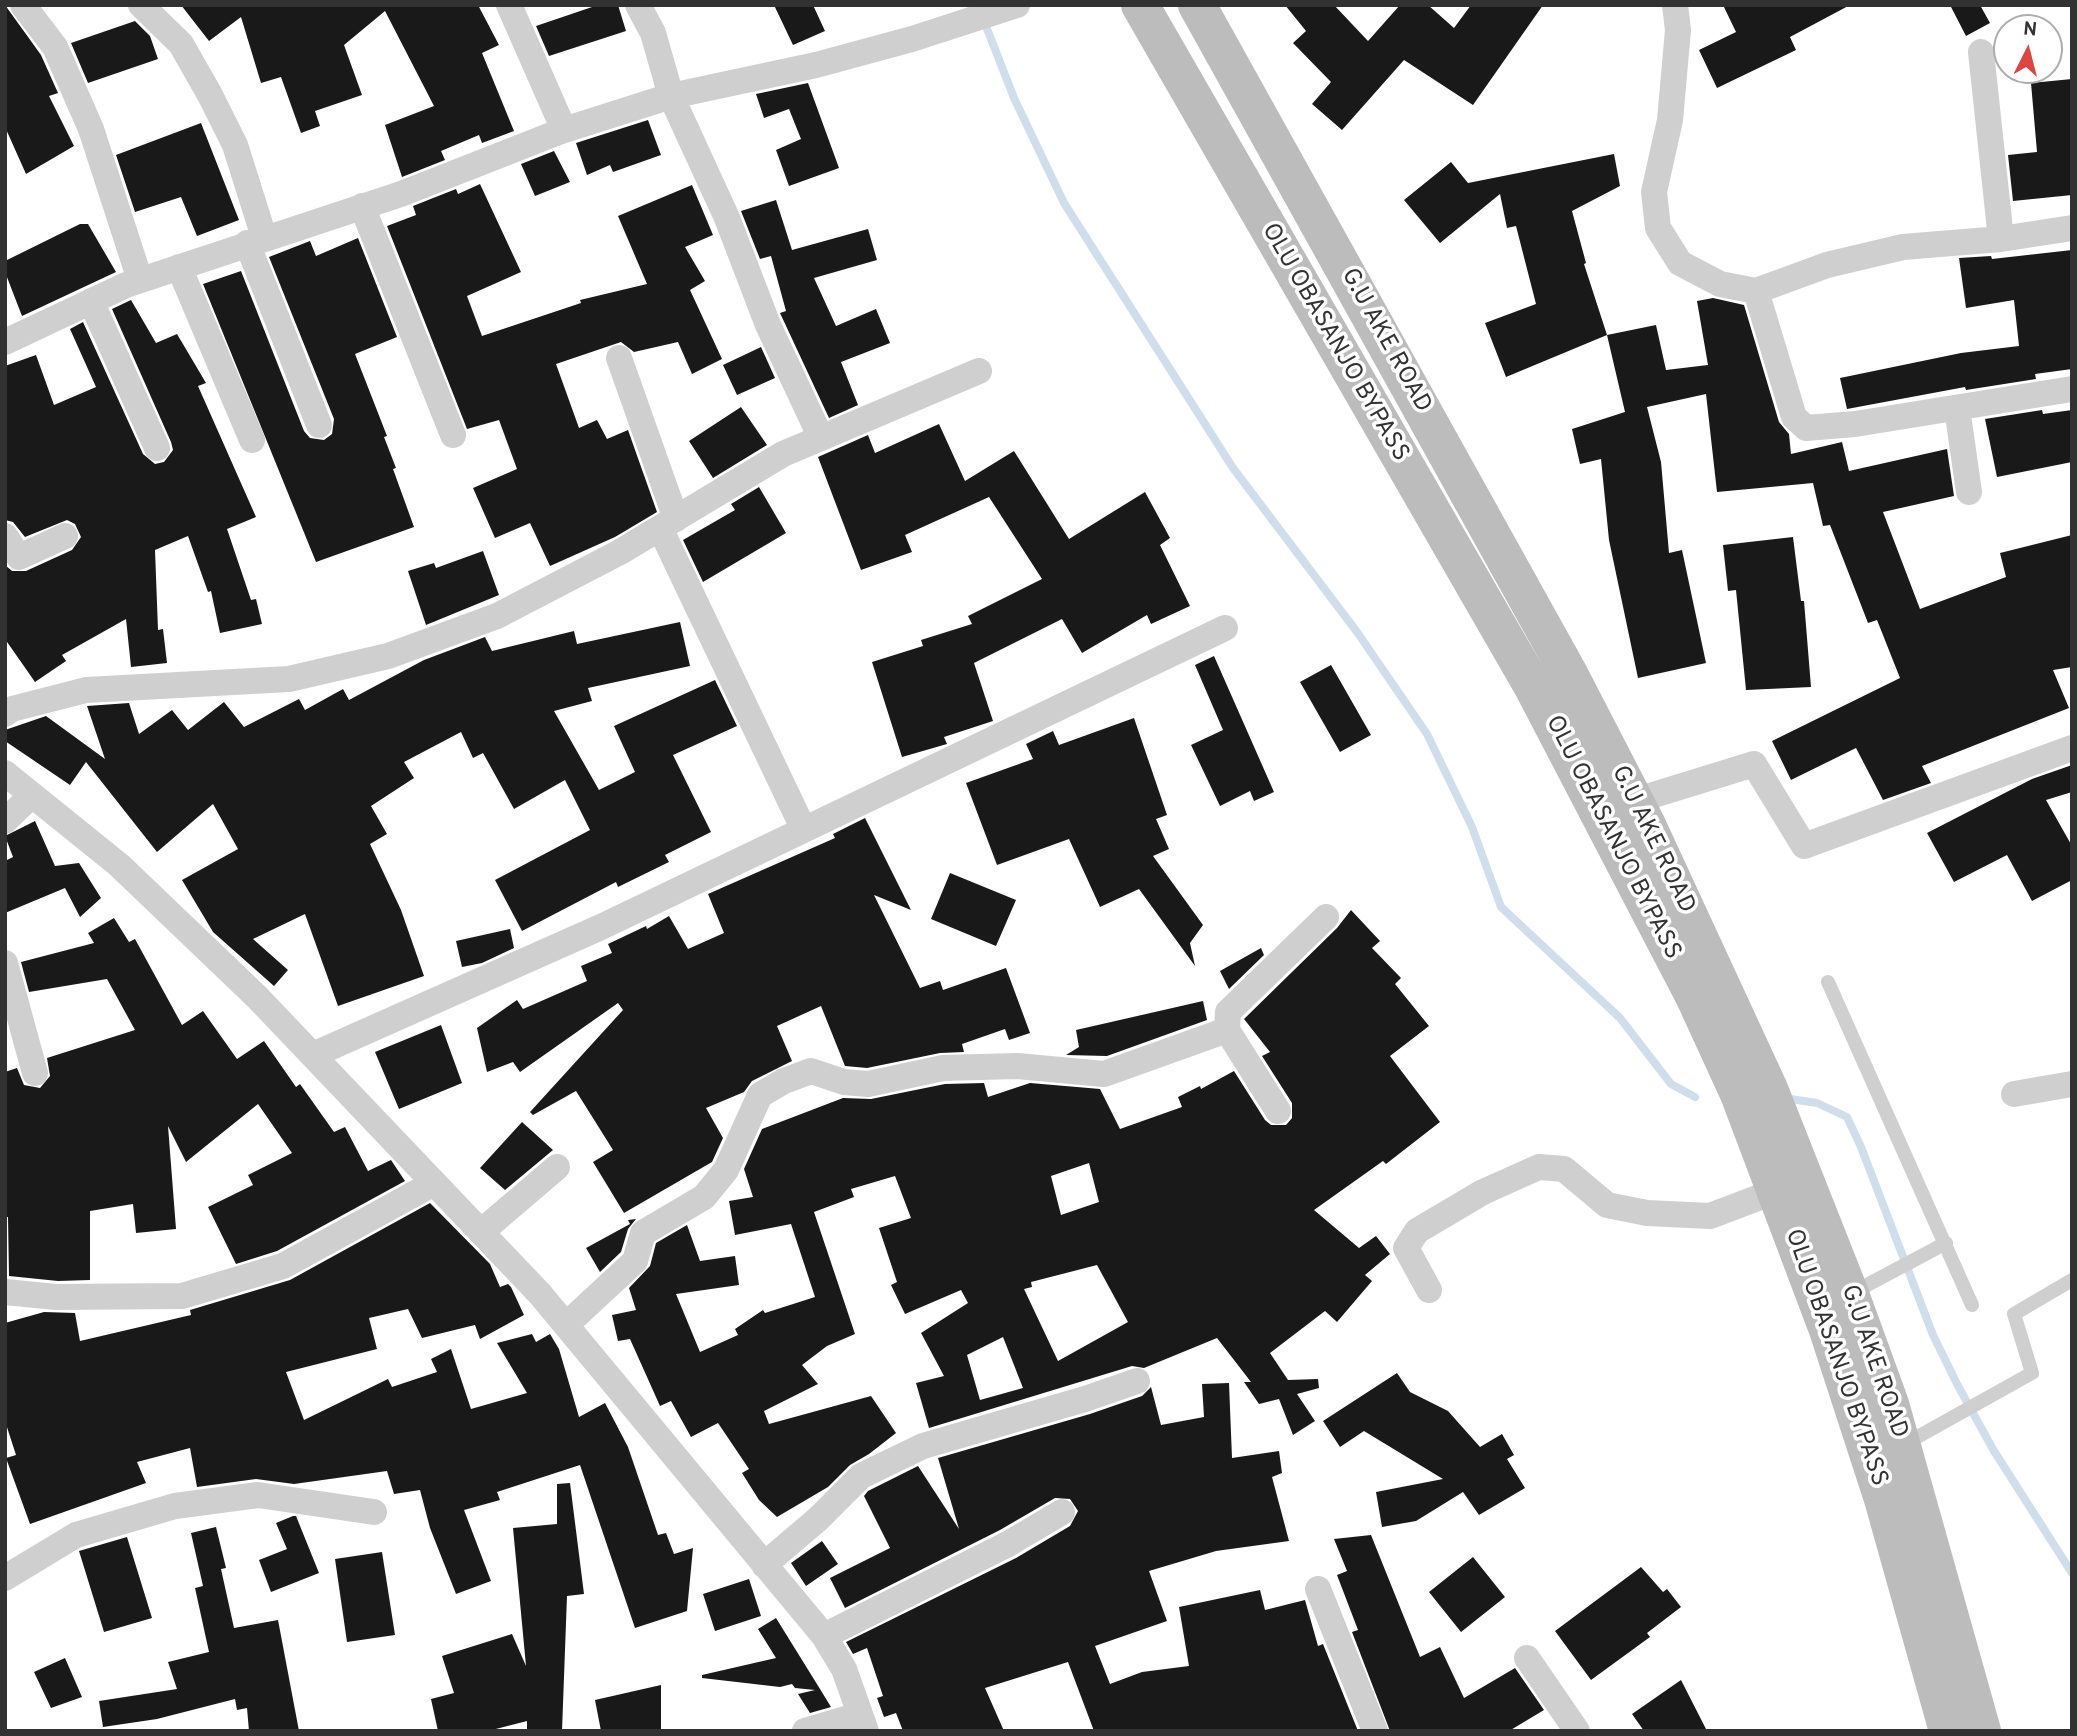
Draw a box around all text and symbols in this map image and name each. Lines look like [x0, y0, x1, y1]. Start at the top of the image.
north arrow [1993, 14, 2063, 84]
text: N [2022, 17, 2038, 43]
street label: OLU OBASANJO BYPASS [1254, 219, 1414, 467]
street label: G.U AKE ROAD [1334, 264, 1436, 418]
street label: OLU OBASANJO BYPASS [1538, 711, 1686, 965]
street label: G.U AKE ROAD [1604, 762, 1700, 918]
street label: OLU OBASANJO BYPASS [1777, 1226, 1893, 1490]
street label: G.U AKE ROAD [1833, 1282, 1913, 1442]

